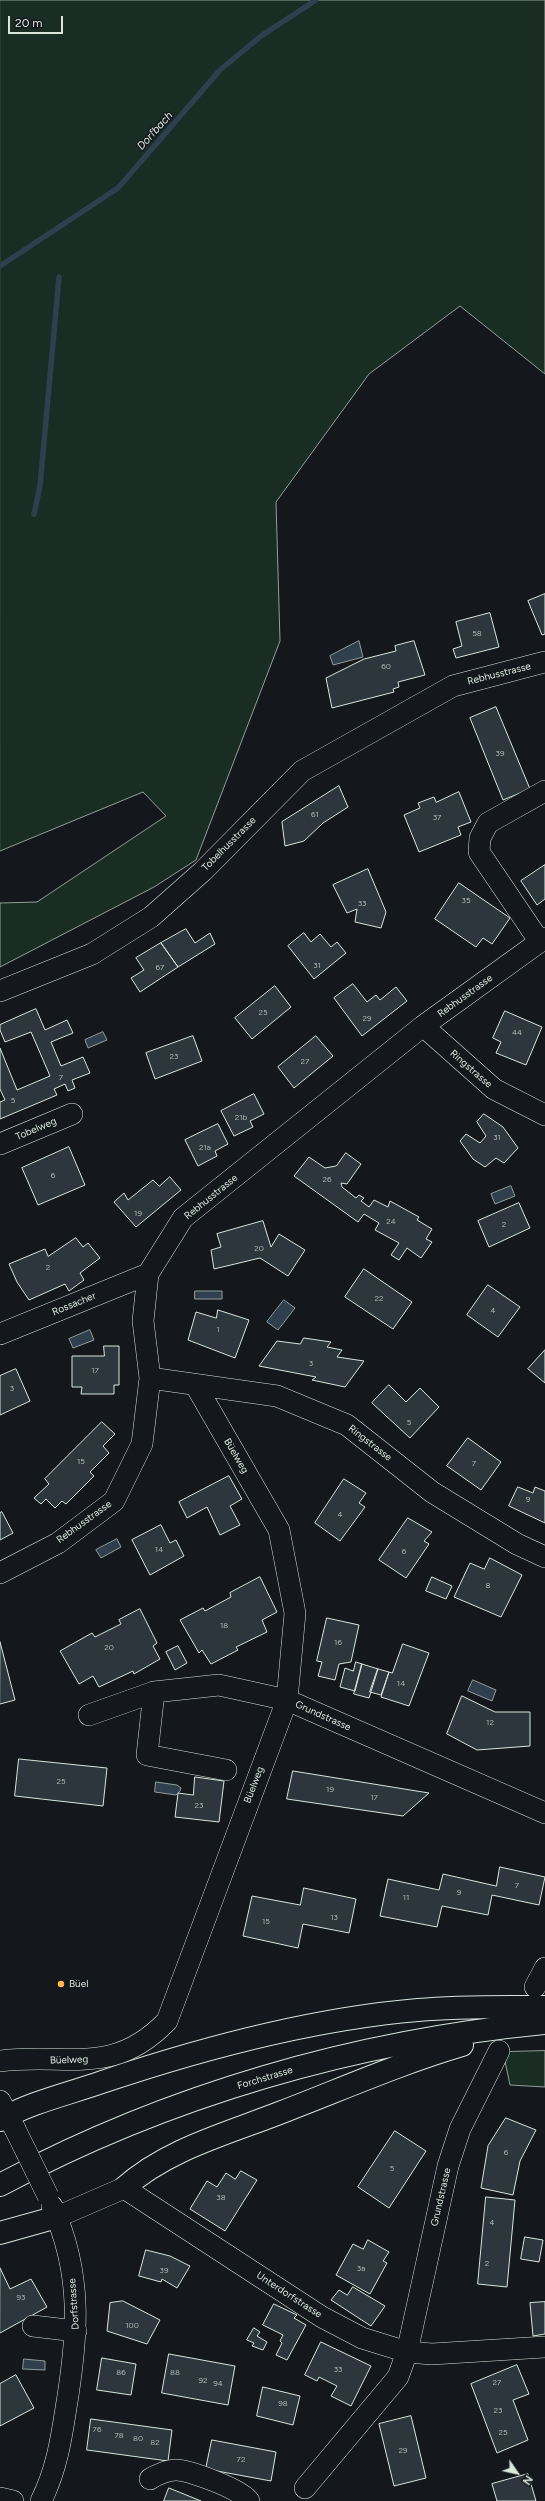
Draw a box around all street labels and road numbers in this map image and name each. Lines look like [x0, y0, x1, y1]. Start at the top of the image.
street label: Rebhusstrasse [466, 660, 532, 688]
street label: Tobelhusstrasse [199, 814, 259, 874]
street label: Rebhusstrasse [435, 972, 495, 1020]
street label: Ringstrasse [448, 1048, 494, 1090]
street label: Tobelweg [14, 1115, 58, 1143]
street label: Rebhusstrasse [182, 1172, 240, 1222]
street label: Rossacher [50, 1290, 98, 1318]
street label: Ringstrasse [346, 1422, 394, 1464]
street label: Büelweg [221, 1436, 251, 1476]
street label: Rebhusstrasse [54, 1498, 114, 1546]
street label: Grundstrasse [293, 1698, 353, 1734]
street label: Büelweg [242, 1765, 266, 1805]
street label: Büelweg [50, 2053, 88, 2067]
street label: Forchstrasse [236, 2064, 294, 2092]
street label: Grundstrasse [428, 2167, 454, 2227]
street label: Unterdorfstrasse [254, 2269, 324, 2321]
street label: Dorfstrasse [66, 2278, 82, 2330]

